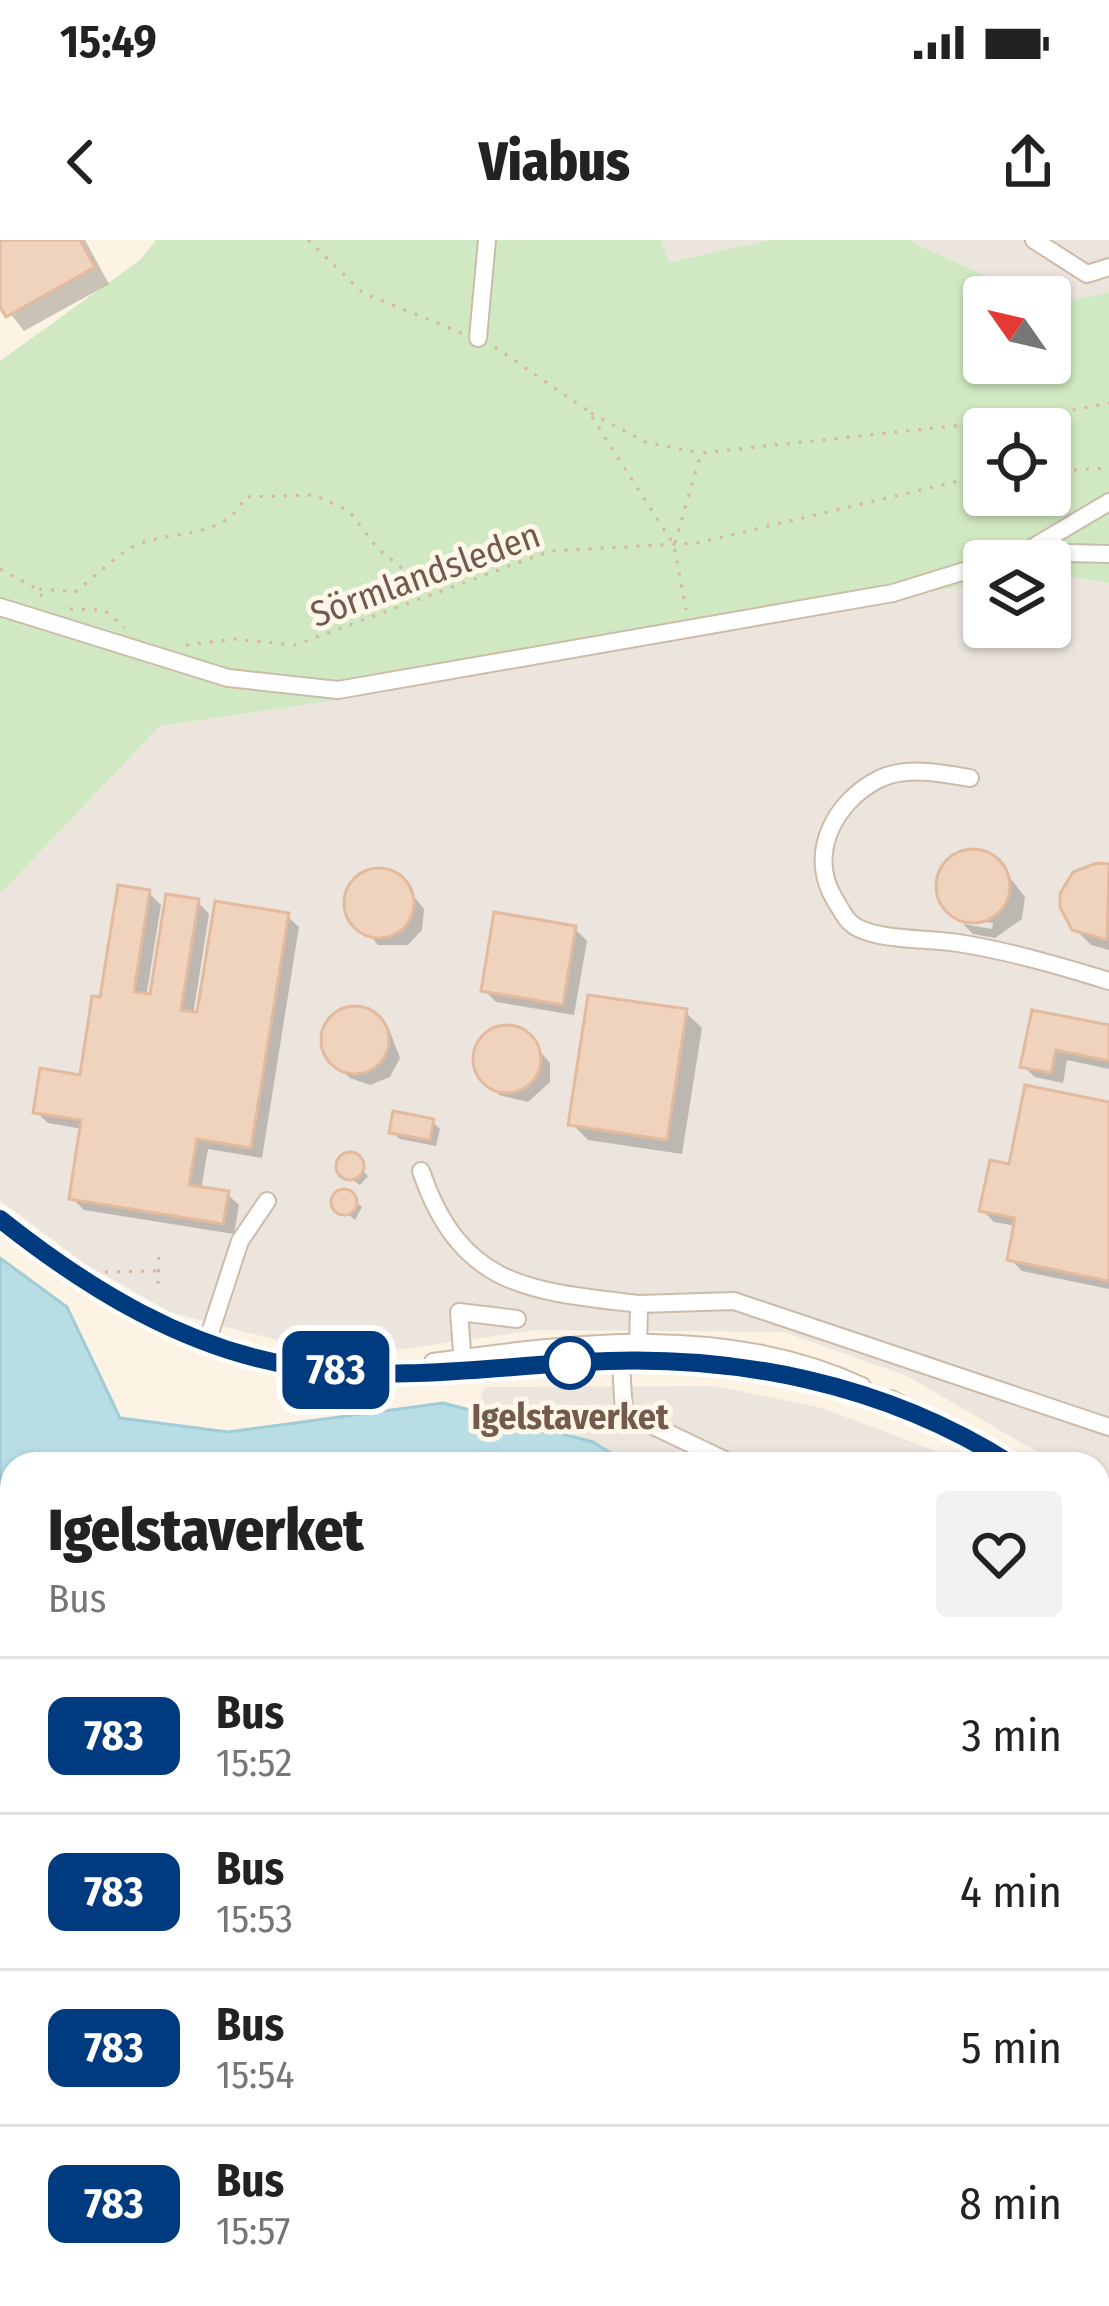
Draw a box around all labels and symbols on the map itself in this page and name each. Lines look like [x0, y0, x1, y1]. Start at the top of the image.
north arrow [963, 276, 1071, 384]
street label: Sörmlandsleden [305, 513, 546, 637]
line badge: 783 [267, 1331, 405, 1409]
marker: Igelstaverket [545, 1338, 595, 1388]
place label: Igelstaverket [471, 1395, 670, 1439]

